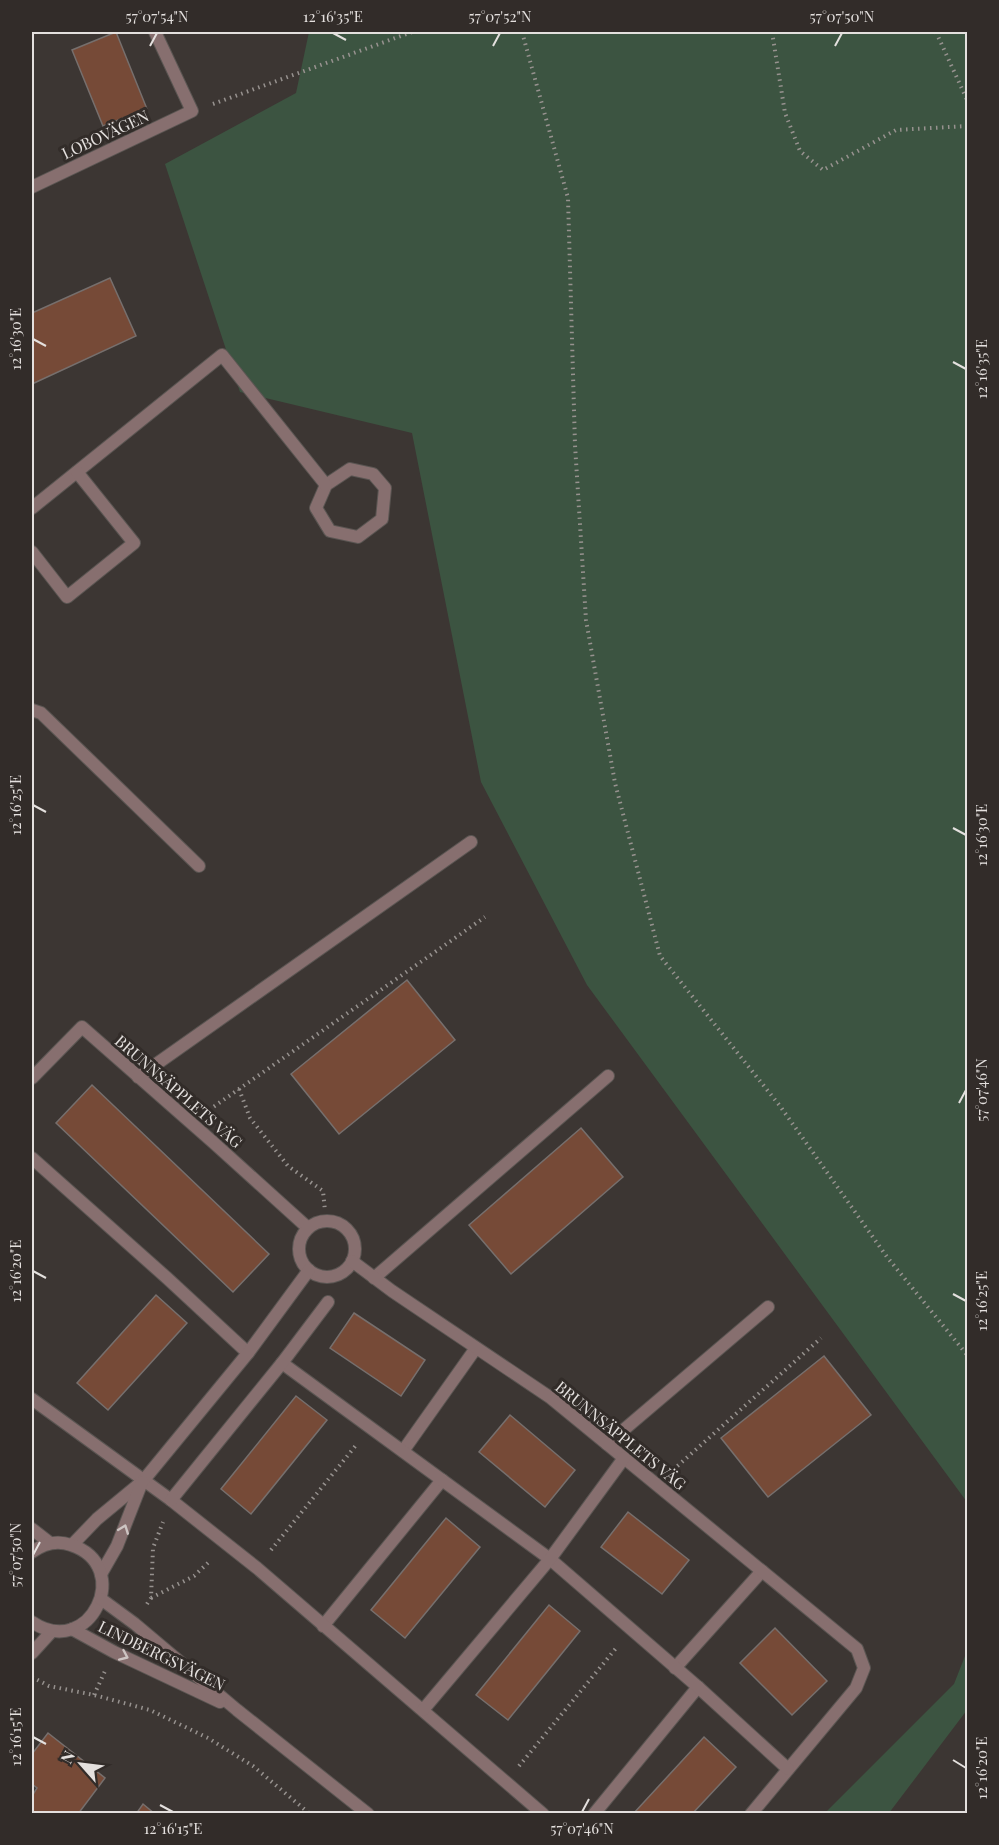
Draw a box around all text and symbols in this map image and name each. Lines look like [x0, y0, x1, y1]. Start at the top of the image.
text: 57°07'54"N [125, 6, 189, 26]
text: 12°16'35"E [303, 6, 363, 26]
text: 57°07'52"N [468, 6, 532, 26]
text: 57°07'50"N [810, 6, 875, 26]
street label: LOBOVÄGEN [58, 105, 152, 163]
text: 12°16'30"E [5, 308, 25, 370]
text: 12°16'35"E [971, 339, 991, 399]
text: 12°16'25"E [5, 775, 25, 835]
text: 12°16'30"E [971, 804, 991, 866]
street label: BRUNNSÄPPLETS VÄG [111, 1030, 247, 1152]
text: 57°07'46"N [971, 1058, 991, 1122]
text: 12°16'20"E [5, 1240, 25, 1302]
text: 12°16'25"E [971, 1271, 991, 1331]
street label: BRUNNSÄPPLETS VÄG [551, 1376, 691, 1494]
text: 57°07'50"N [5, 1522, 25, 1587]
one-way arrow [117, 1524, 129, 1535]
street label: LINDBERGSVÄGEN [95, 1615, 229, 1695]
one-way arrow [117, 1649, 128, 1661]
text: 12°16'15"E [5, 1708, 25, 1766]
north arrow [51, 1734, 111, 1794]
text: 12°16'20"E [971, 1737, 991, 1799]
text: N [55, 1746, 80, 1767]
text: 12°16'15"E [144, 1818, 202, 1838]
text: 57°07'46"N [550, 1818, 614, 1838]

